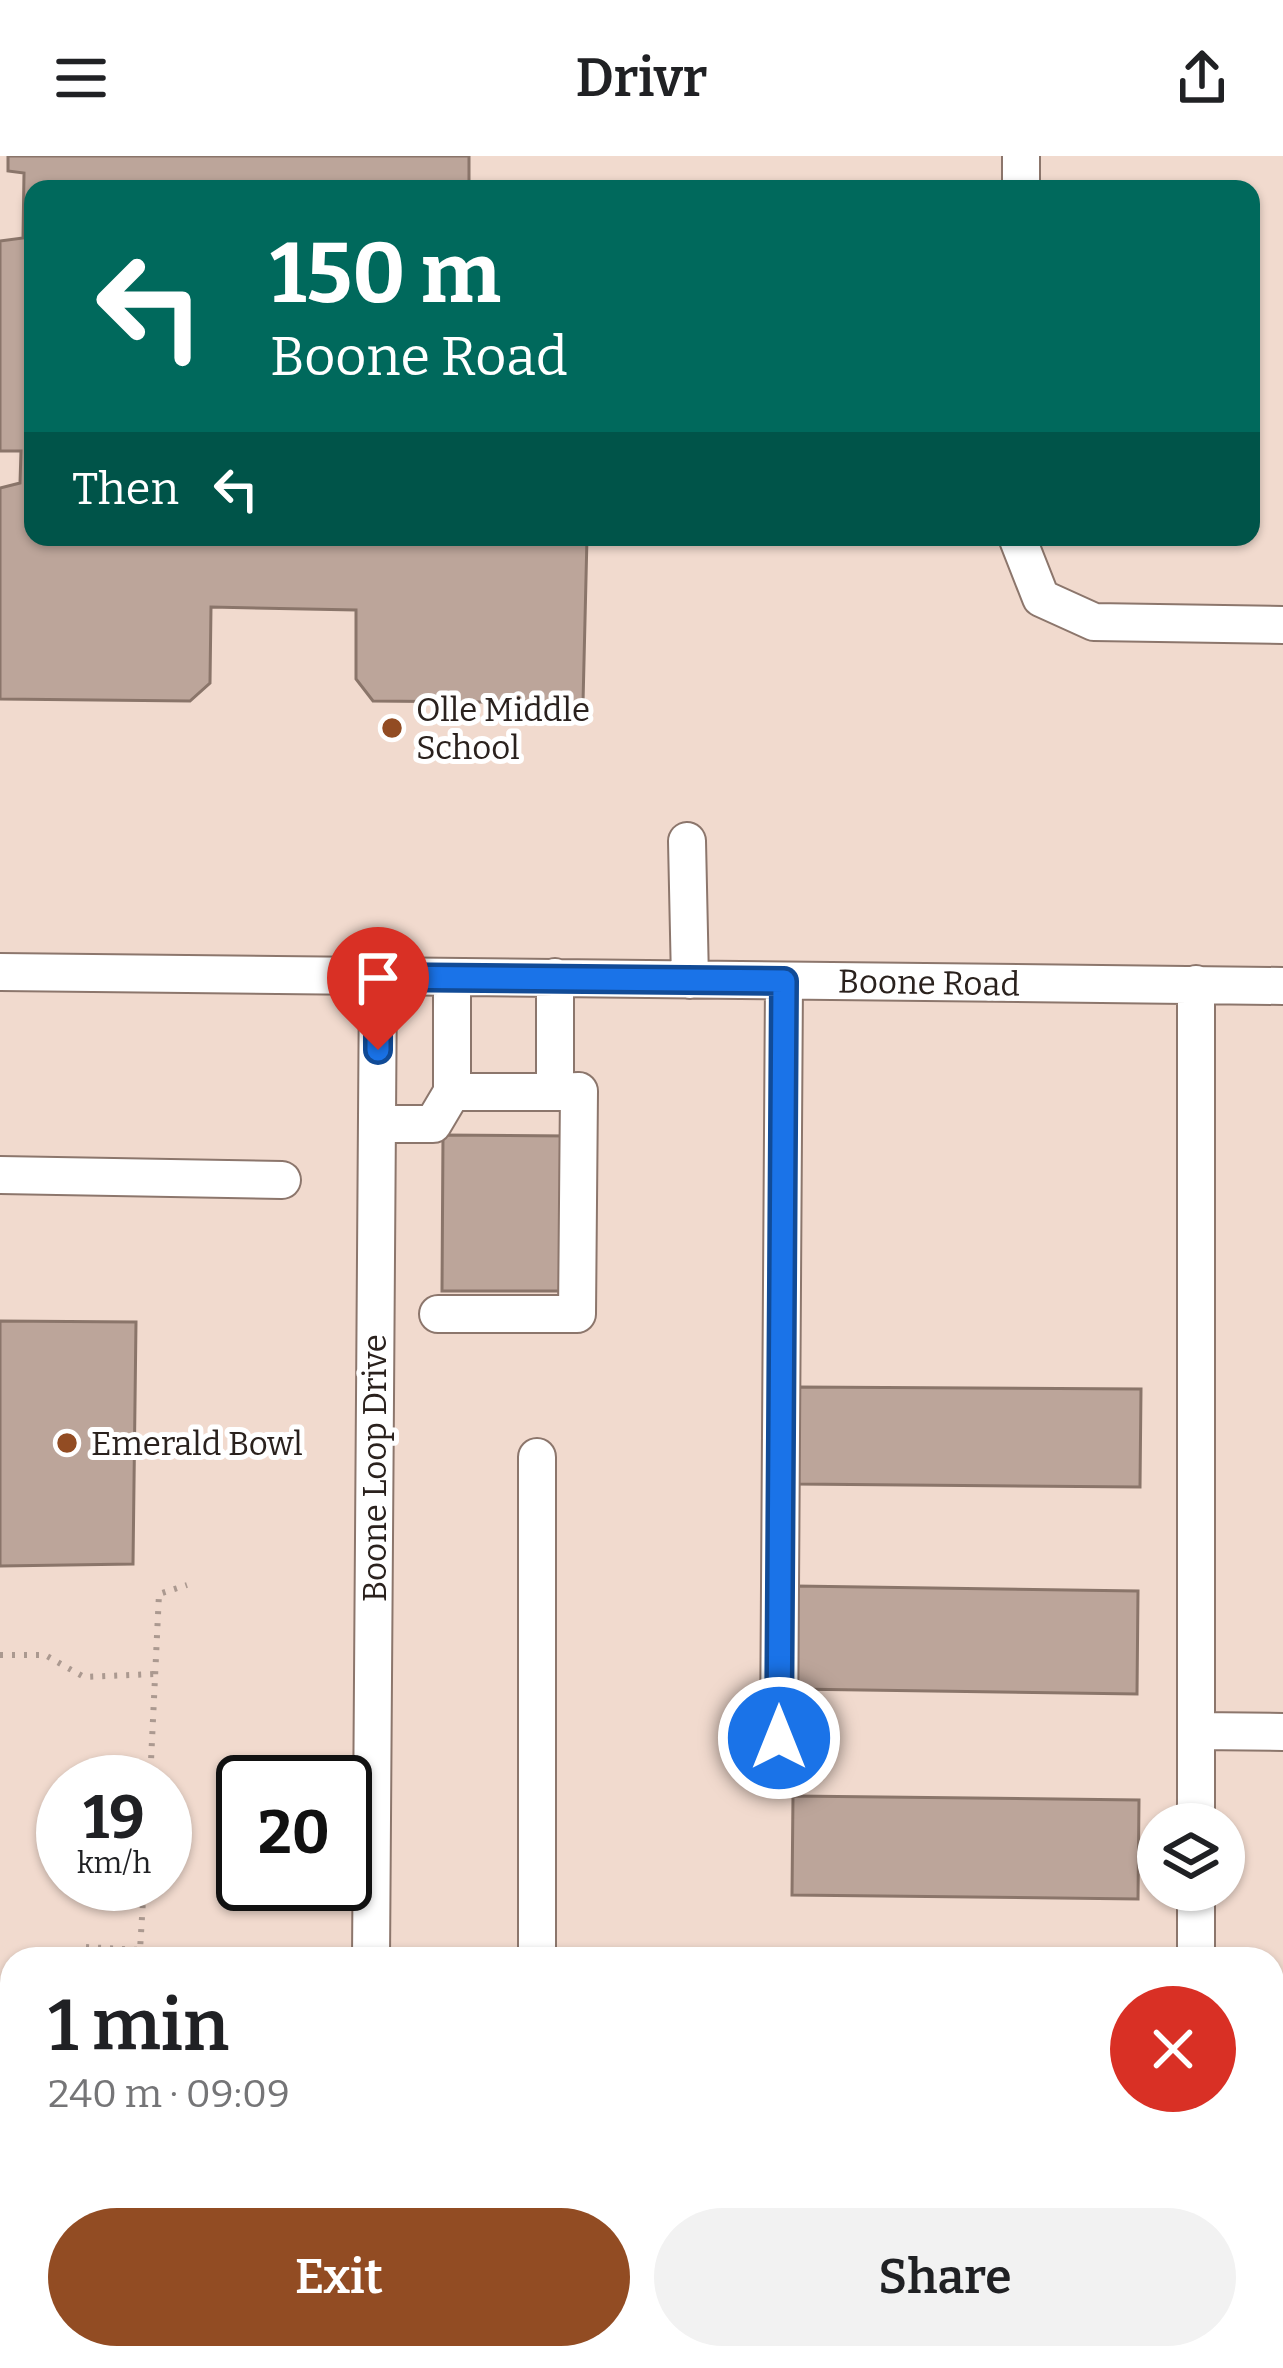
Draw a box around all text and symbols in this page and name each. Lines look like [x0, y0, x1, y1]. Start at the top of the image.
icon: menu [48, 45, 114, 111]
icon: share [1169, 45, 1235, 111]
text: Drivr [576, 46, 707, 110]
text: 150 m [270, 223, 501, 324]
icon: left [72, 228, 228, 384]
text: Boone Road [270, 325, 568, 389]
icon: left [203, 456, 269, 522]
text: Then [72, 462, 179, 516]
place label: Olle Middle School [416, 690, 590, 768]
marker: Olle Middle School [379, 715, 405, 741]
pin [327, 927, 429, 1050]
icon: arrive [345, 945, 411, 1011]
street label: Boone Road [838, 961, 1020, 1005]
street label: Boone Loop Drive [355, 1334, 395, 1602]
place label: Emerald Bowl [91, 1424, 303, 1464]
marker: Emerald Bowl [54, 1430, 80, 1456]
position arrow [716, 1675, 842, 1801]
speed limit sign: 20 [216, 1755, 372, 1911]
text: 19 [83, 1782, 145, 1854]
map controls [1137, 1803, 1245, 1911]
button: layers [1137, 1803, 1245, 1911]
text: km/h [77, 1845, 151, 1881]
text: 1 min [48, 1983, 229, 2069]
button: close [1110, 1986, 1236, 2112]
text: 240 m · 09:09 [48, 2071, 290, 2117]
button: Exit [48, 2208, 630, 2346]
button: Share [654, 2208, 1236, 2346]

